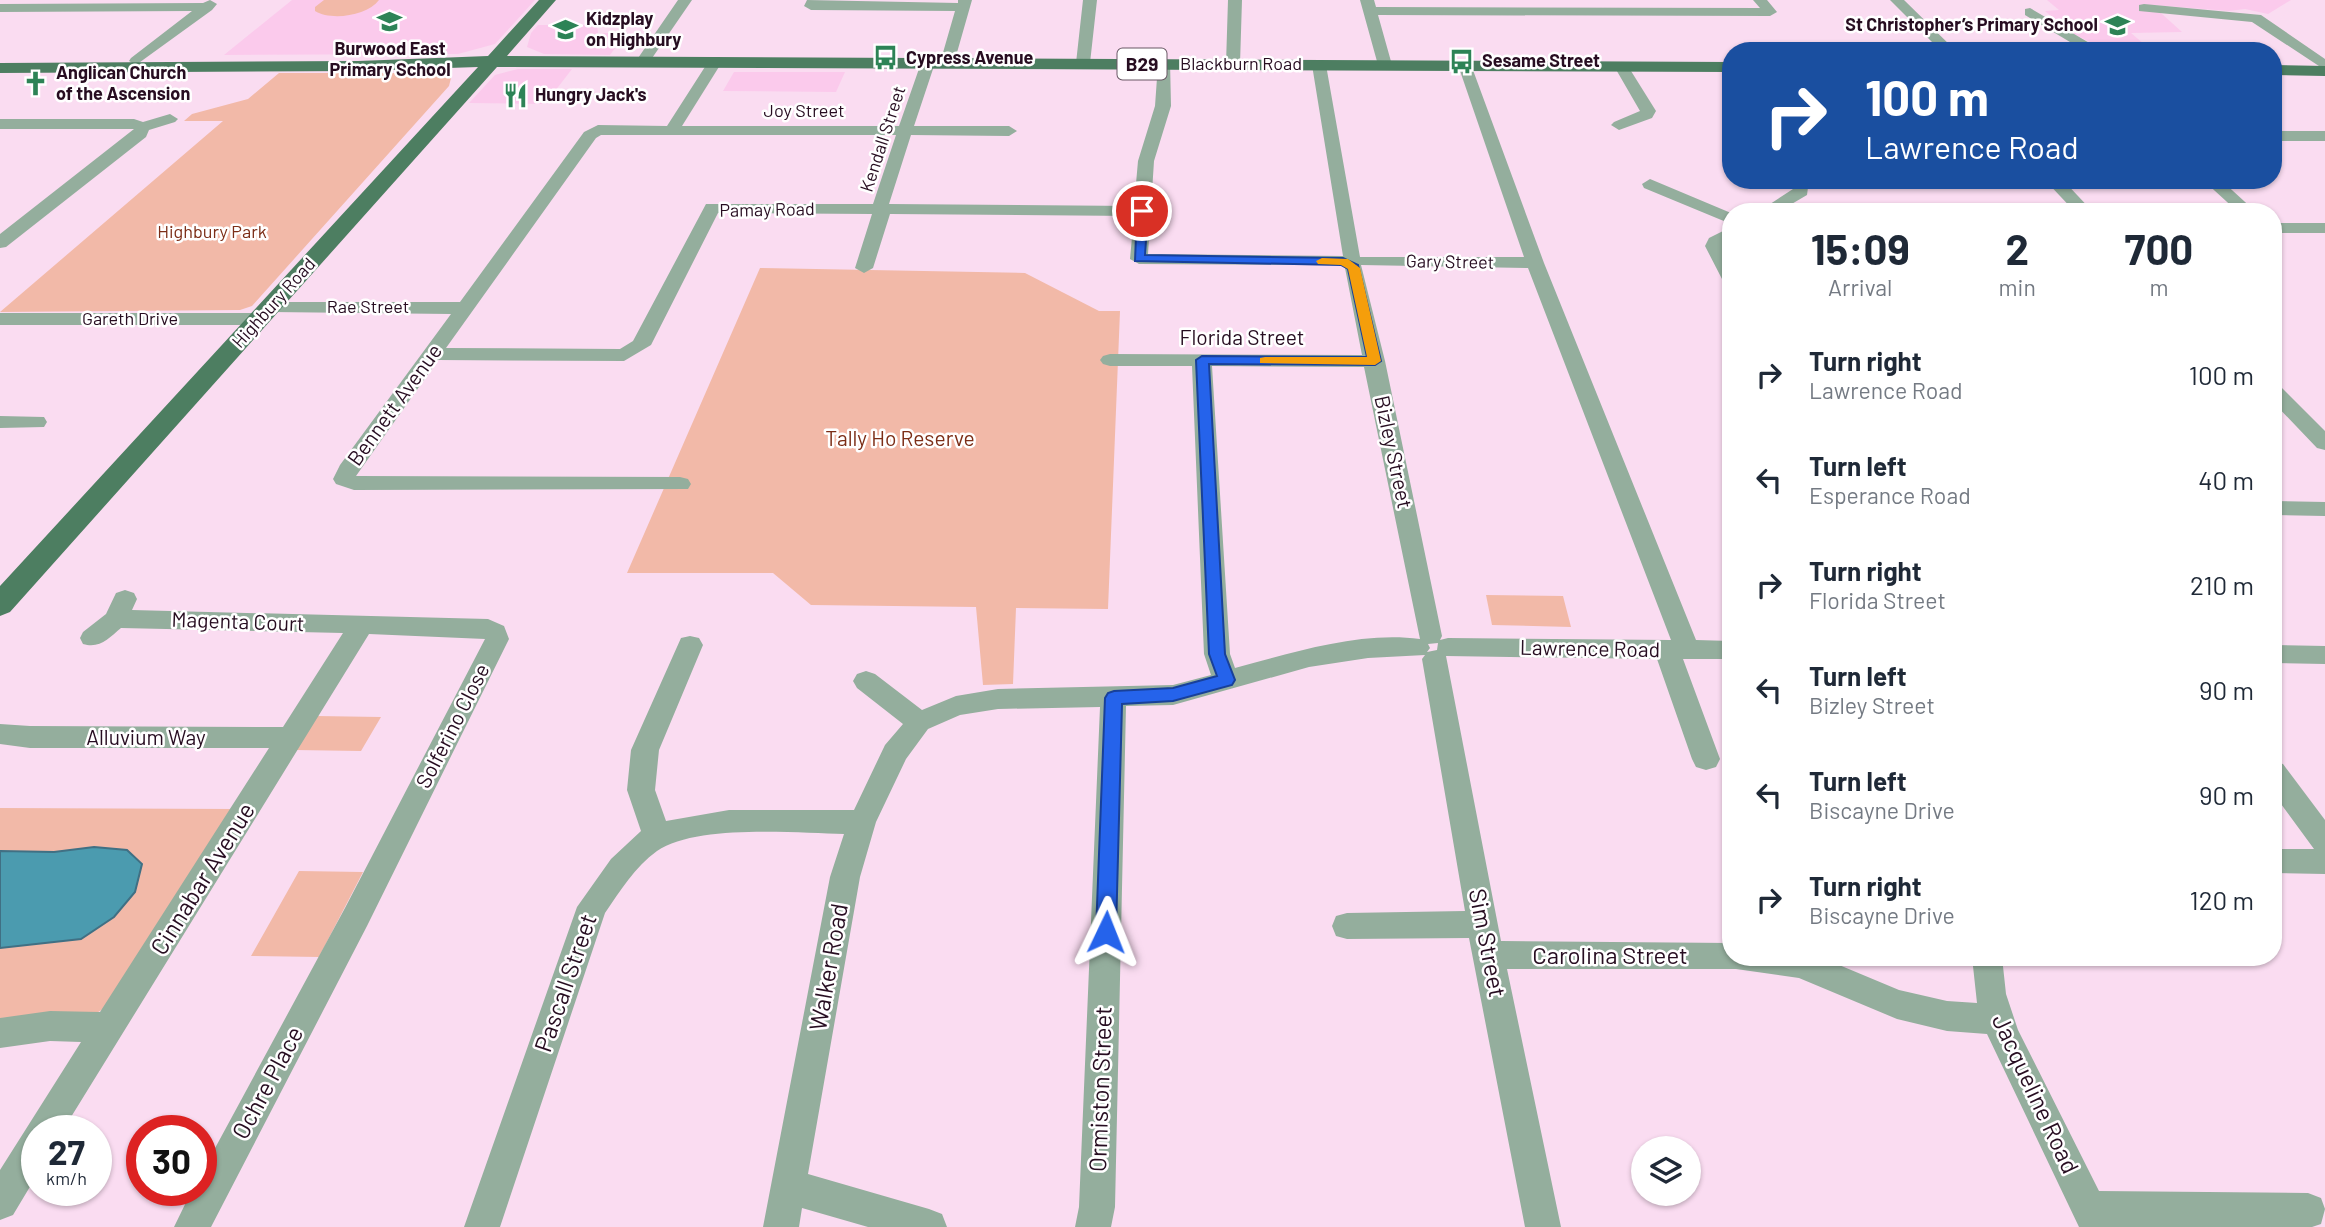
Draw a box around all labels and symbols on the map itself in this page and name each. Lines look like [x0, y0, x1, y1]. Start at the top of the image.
place label: Kidzplay on Highbury [586, 7, 681, 50]
school or university icon: Burwood East Primary School [376, 8, 404, 36]
school or university icon: St Christopher’s Primary School [2104, 11, 2132, 39]
place label: St Christopher’s Primary School [1845, 13, 2098, 35]
school or university icon: Kidzplay on Highbury [552, 15, 580, 43]
place label: Burwood East Primary School [329, 37, 451, 80]
bus stop icon: Cypress Avenue [872, 44, 900, 72]
place label: Cypress Avenue [906, 46, 1034, 68]
bus stop icon: Sesame Street [1448, 47, 1476, 75]
road number: B29 [1118, 48, 1166, 80]
place label: Sesame Street [1482, 49, 1600, 71]
street label: Blackburn Road [1180, 52, 1302, 74]
place label: Anglican Church of the Ascension [56, 61, 190, 104]
church icon: Anglican Church of the Ascension [22, 69, 50, 97]
restaurant icon: Hungry Jack's [501, 81, 529, 109]
place label: Hungry Jack's [535, 83, 647, 105]
street label: Kendall Street [855, 83, 909, 194]
street label: Joy Street [764, 99, 844, 121]
pin [1112, 181, 1172, 241]
street label: Pamay Road [719, 197, 815, 221]
park label: Highbury Park [157, 220, 267, 242]
street label: Gary Street [1406, 249, 1494, 273]
street label: Highbury Road [227, 253, 320, 352]
street label: Rae Street [327, 295, 409, 317]
street label: Gareth Drive [82, 307, 178, 329]
street label: Florida Street [1180, 324, 1304, 349]
street label: Bennett Avenue [341, 338, 446, 470]
street label: Bizley Street [1370, 393, 1419, 510]
park label: Tally Ho Reserve [825, 425, 975, 450]
street label: Magenta Court [171, 606, 305, 635]
street label: Lawrence Road [1520, 634, 1660, 661]
street label: Solferino Close [410, 659, 494, 792]
street label: Alluvium Way [86, 724, 206, 749]
street label: Cinnabar Avenue [143, 797, 260, 960]
street label: Sim Street [1464, 886, 1513, 1000]
position arrow [1069, 895, 1143, 969]
street label: Walker Road [802, 901, 853, 1033]
street label: Pascall Street [527, 910, 602, 1055]
street label: Carolina Street [1532, 940, 1688, 969]
street label: Ormiston Street [1082, 1006, 1117, 1172]
street label: Jacqueline Road [1987, 1009, 2086, 1178]
street label: Ochre Place [225, 1021, 309, 1144]
speed limit sign: 30 [126, 1115, 217, 1206]

